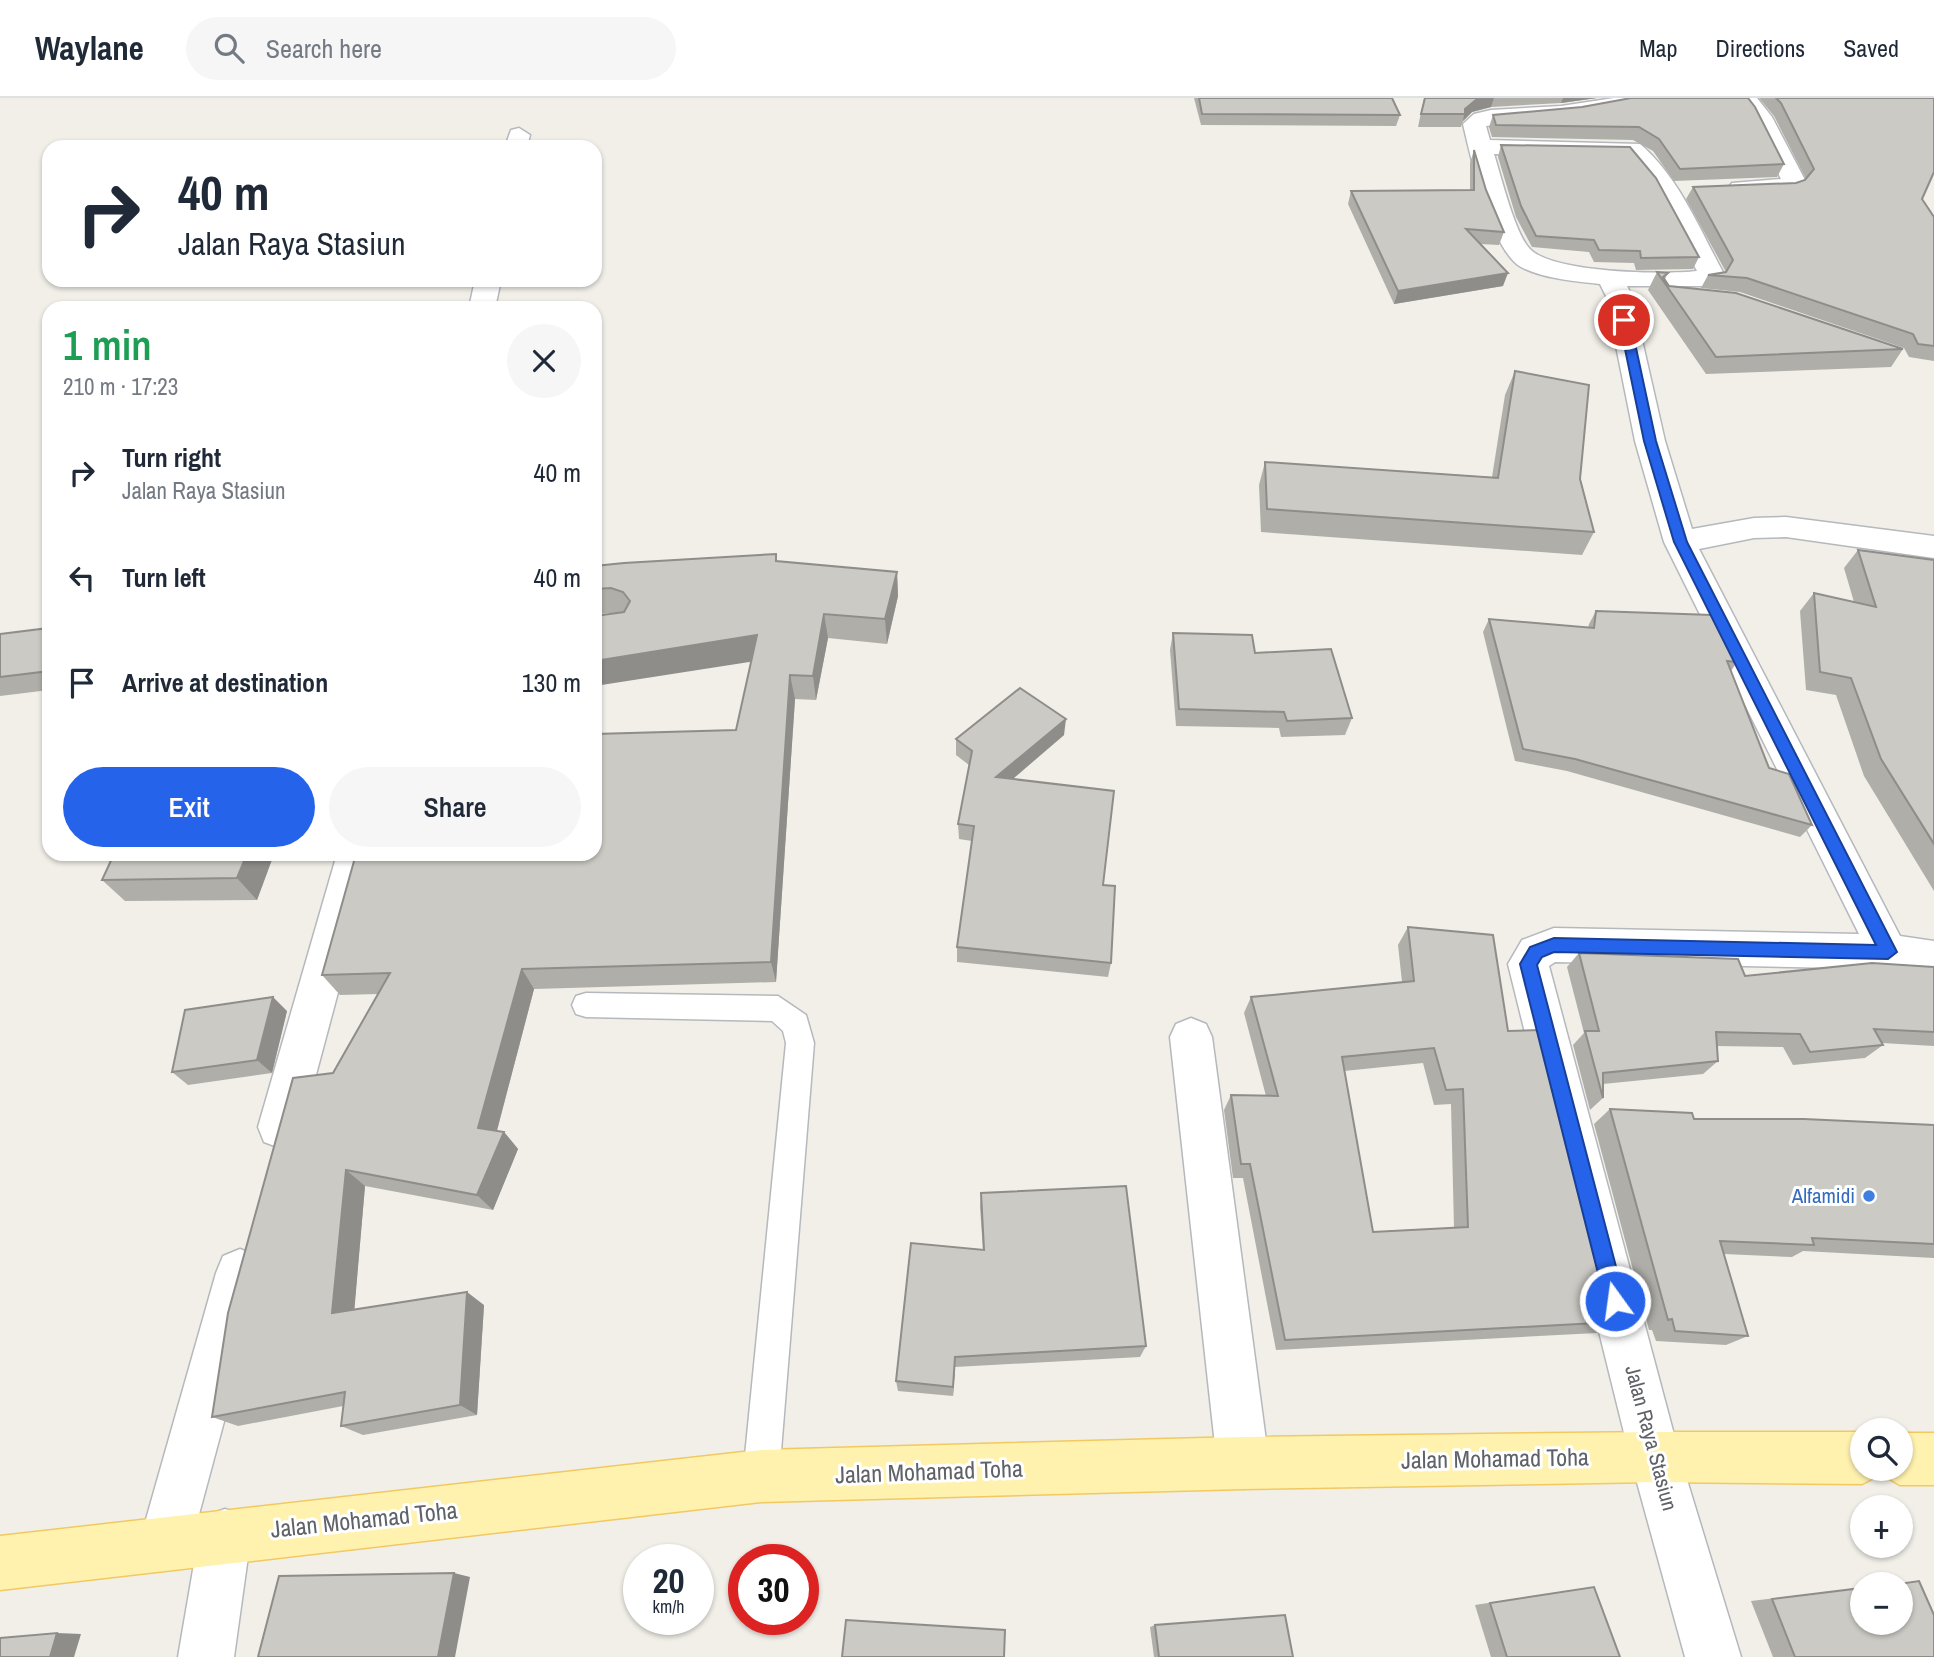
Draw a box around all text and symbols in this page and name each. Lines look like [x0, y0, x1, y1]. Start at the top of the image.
search box [186, 17, 676, 80]
text: Waylane [35, 26, 144, 70]
icon: search [210, 29, 248, 67]
text: Search here [266, 31, 382, 66]
text: Map [1639, 32, 1677, 64]
text: Directions [1715, 32, 1805, 64]
text: Saved [1843, 32, 1899, 64]
text: 40 m [178, 159, 270, 225]
icon: right [63, 168, 154, 259]
text: Jalan Raya Stasiun [178, 222, 406, 265]
pin [1594, 290, 1654, 350]
icon: arrive [1605, 301, 1643, 339]
text: 1 min [63, 317, 152, 373]
button: close [507, 324, 581, 398]
text: 210 m · 17:23 [63, 371, 178, 402]
text: Turn right [122, 440, 221, 475]
icon: right [63, 454, 101, 492]
text: 40 m [534, 455, 581, 490]
text: Jalan Raya Stasiun [122, 475, 286, 506]
icon: left [63, 559, 101, 597]
text: Turn left [122, 560, 206, 595]
text: 40 m [534, 560, 581, 595]
icon: arrive [63, 664, 101, 702]
text: Arrive at destination [122, 665, 328, 700]
text: 130 m [522, 665, 581, 700]
button: Exit [63, 767, 315, 847]
button: Share [329, 767, 581, 847]
place label: Alfamidi [1791, 1181, 1855, 1210]
marker: Alfamidi [1861, 1188, 1877, 1204]
position arrow [1578, 1264, 1652, 1338]
street label: Jalan Raya Stasiun [1618, 1362, 1685, 1514]
map controls [1850, 1418, 1913, 1635]
button: search [1850, 1418, 1913, 1481]
street label: Jalan Mohamad Toha [1401, 1440, 1589, 1476]
street label: Jalan Mohamad Toha [835, 1452, 1023, 1490]
street label: Jalan Mohamad Toha [269, 1493, 459, 1545]
button: + [1850, 1495, 1913, 1558]
speed limit sign: 30 [728, 1544, 819, 1635]
text: 20 [653, 1557, 684, 1604]
button: − [1850, 1572, 1913, 1635]
text: km/h [653, 1594, 685, 1619]

